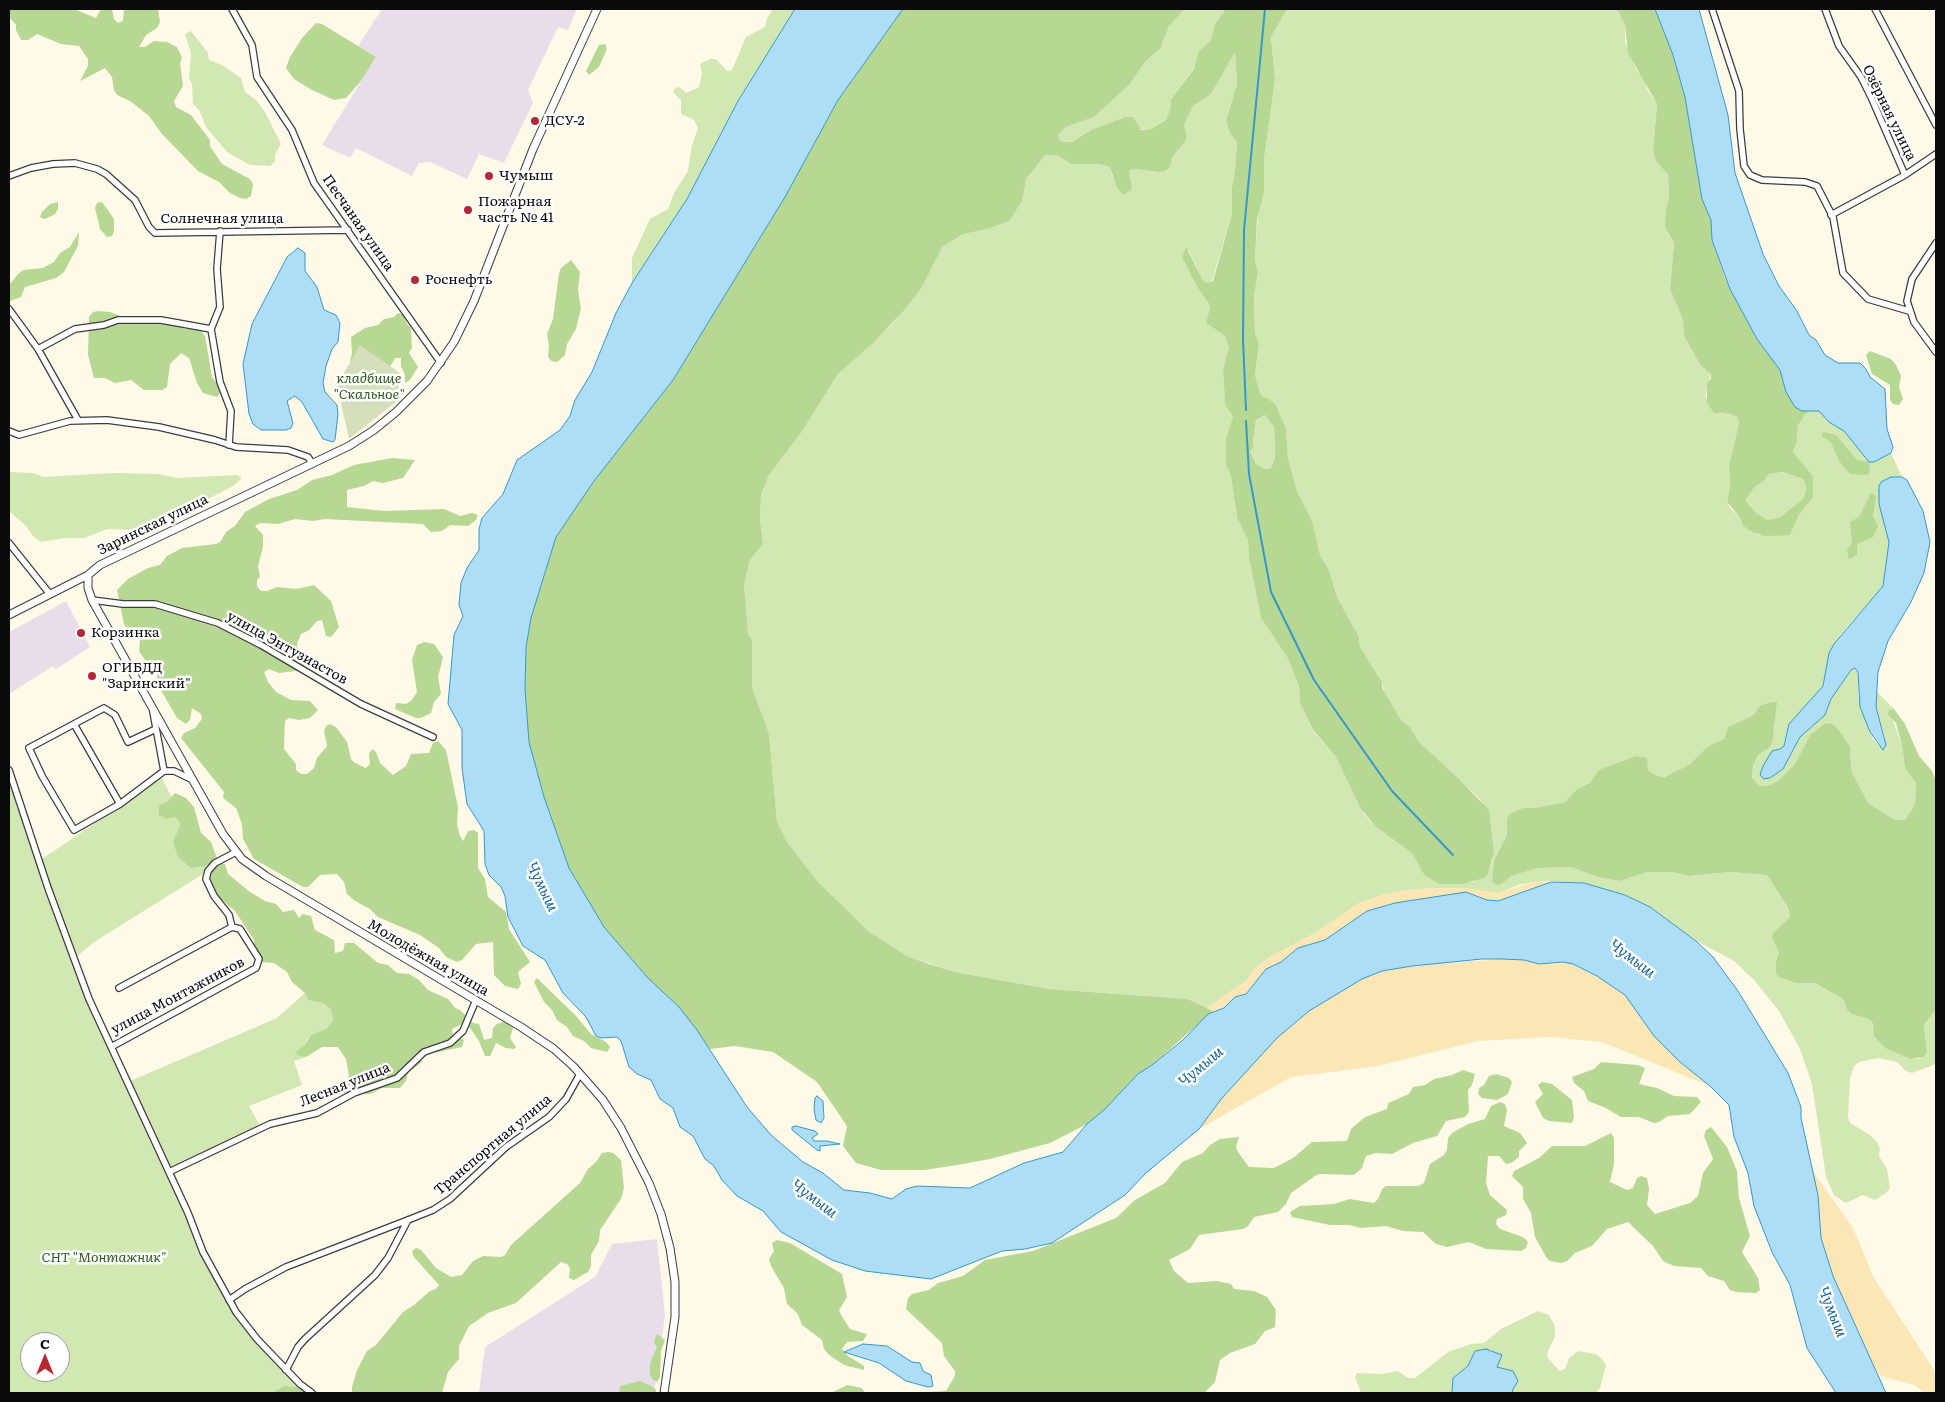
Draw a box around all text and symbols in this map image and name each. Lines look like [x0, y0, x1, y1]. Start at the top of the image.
street label: Озёрная улица [1859, 62, 1919, 164]
place label: ДСУ-2 [545, 113, 585, 129]
marker: ДСУ-2 [529, 115, 541, 127]
place label: Чумыш [499, 168, 553, 184]
marker: Чумыш [483, 170, 495, 182]
street label: Песчаная улица [319, 172, 397, 274]
place label: Пожарная часть № 41 [478, 194, 554, 226]
marker: Пожарная часть № 41 [462, 204, 474, 216]
street label: Солнечная улица [160, 211, 284, 227]
place label: Роснефть [425, 272, 492, 288]
marker: Роснефть [409, 274, 421, 286]
park label: кладбище "Скальное" [333, 371, 405, 404]
street label: Заринская улица [95, 491, 211, 559]
street label: улица Энтузиастов [224, 608, 350, 688]
place label: Корзинка [91, 625, 160, 641]
marker: Корзинка [75, 627, 87, 639]
place label: ОГИБДД "Заринский" [102, 660, 191, 692]
marker: ОГИБДД "Заринский" [86, 670, 98, 682]
water label: Чумыш [522, 859, 562, 915]
street label: Молодёжная улица [364, 916, 492, 1000]
water label: Чумыш [1605, 936, 1659, 982]
street label: улица Монтажников [109, 954, 247, 1038]
water label: Чумыш [1175, 1043, 1227, 1091]
street label: Лесная улица [297, 1059, 393, 1111]
street label: Транспортная улица [431, 1091, 555, 1199]
water label: Чумыш [787, 1176, 841, 1222]
park label: СНТ "Монтажник" [42, 1250, 166, 1266]
water label: Чумыш [1814, 1284, 1850, 1340]
north arrow [20, 1332, 70, 1382]
text: С [40, 1333, 50, 1353]

